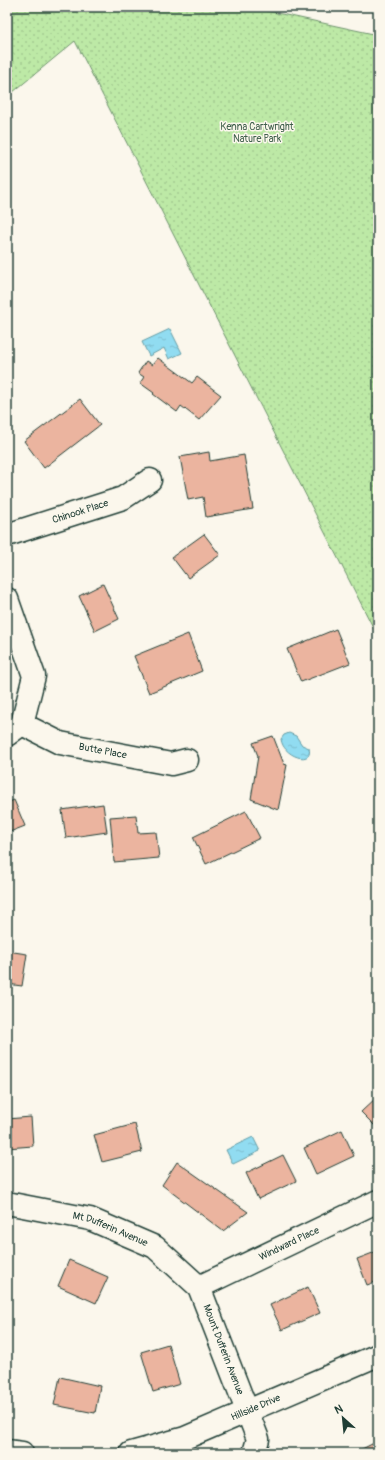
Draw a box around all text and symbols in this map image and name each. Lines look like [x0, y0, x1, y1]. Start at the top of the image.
park label: Kenna Cartwright Nature Park [220, 121, 295, 145]
street label: Chinook Place [51, 497, 110, 526]
street label: Butte Place [78, 741, 128, 762]
street label: Mt Dufferin Avenue [72, 1210, 150, 1249]
street label: Windward Place [257, 1224, 321, 1263]
street label: Mount Dufferin Avenue [200, 1303, 246, 1397]
street label: Hillside Drive [229, 1392, 282, 1424]
north arrow [323, 1398, 363, 1438]
text: N [332, 1402, 345, 1417]

